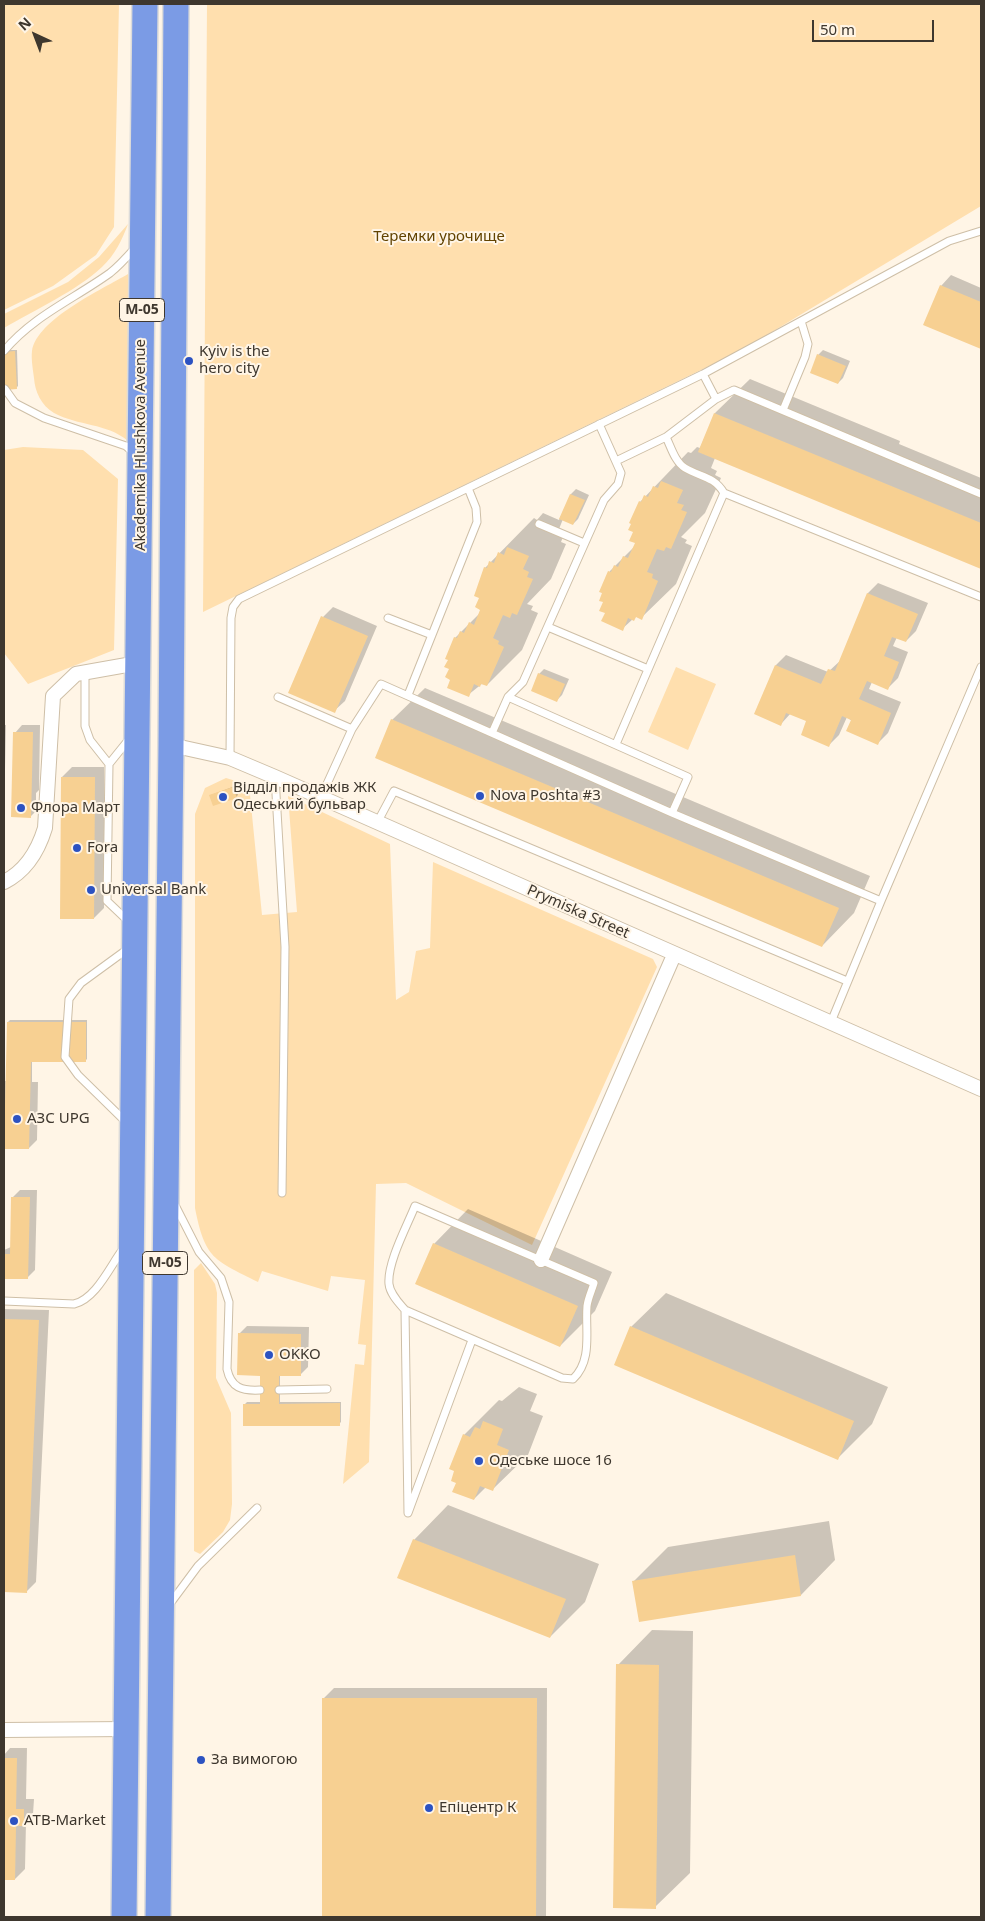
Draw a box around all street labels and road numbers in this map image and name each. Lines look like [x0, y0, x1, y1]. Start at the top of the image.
road number: М-05 [120, 298, 164, 322]
street label: Akademika Hlushkova Avenue [132, 339, 150, 551]
street label: Prymiska Street [524, 881, 632, 943]
road number: М-05 [142, 1252, 188, 1274]

